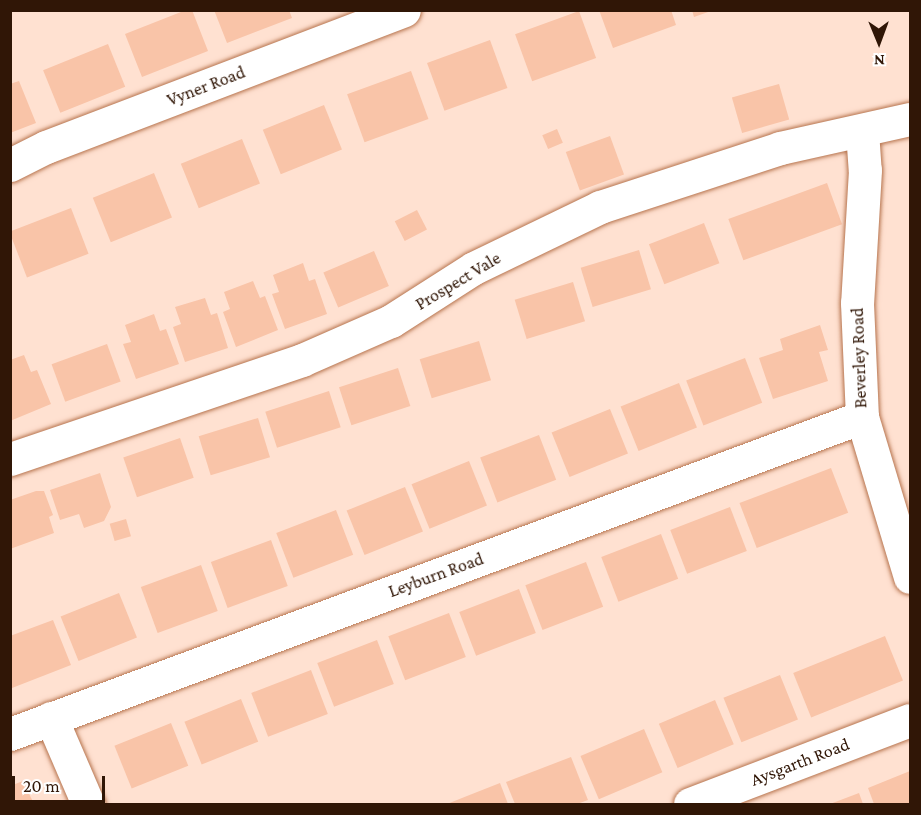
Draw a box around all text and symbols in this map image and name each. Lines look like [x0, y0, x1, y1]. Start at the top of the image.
north arrow [849, 12, 909, 72]
text: N [874, 52, 885, 69]
street label: Vyner Road [164, 61, 248, 111]
street label: Prospect Vale [411, 247, 505, 315]
street label: Beverley Road [846, 307, 872, 409]
street label: Leyburn Road [385, 548, 487, 602]
street label: Aysgarth Road [748, 733, 852, 791]
scale bar [15, 764, 108, 802]
text: 20 m [23, 776, 60, 796]

